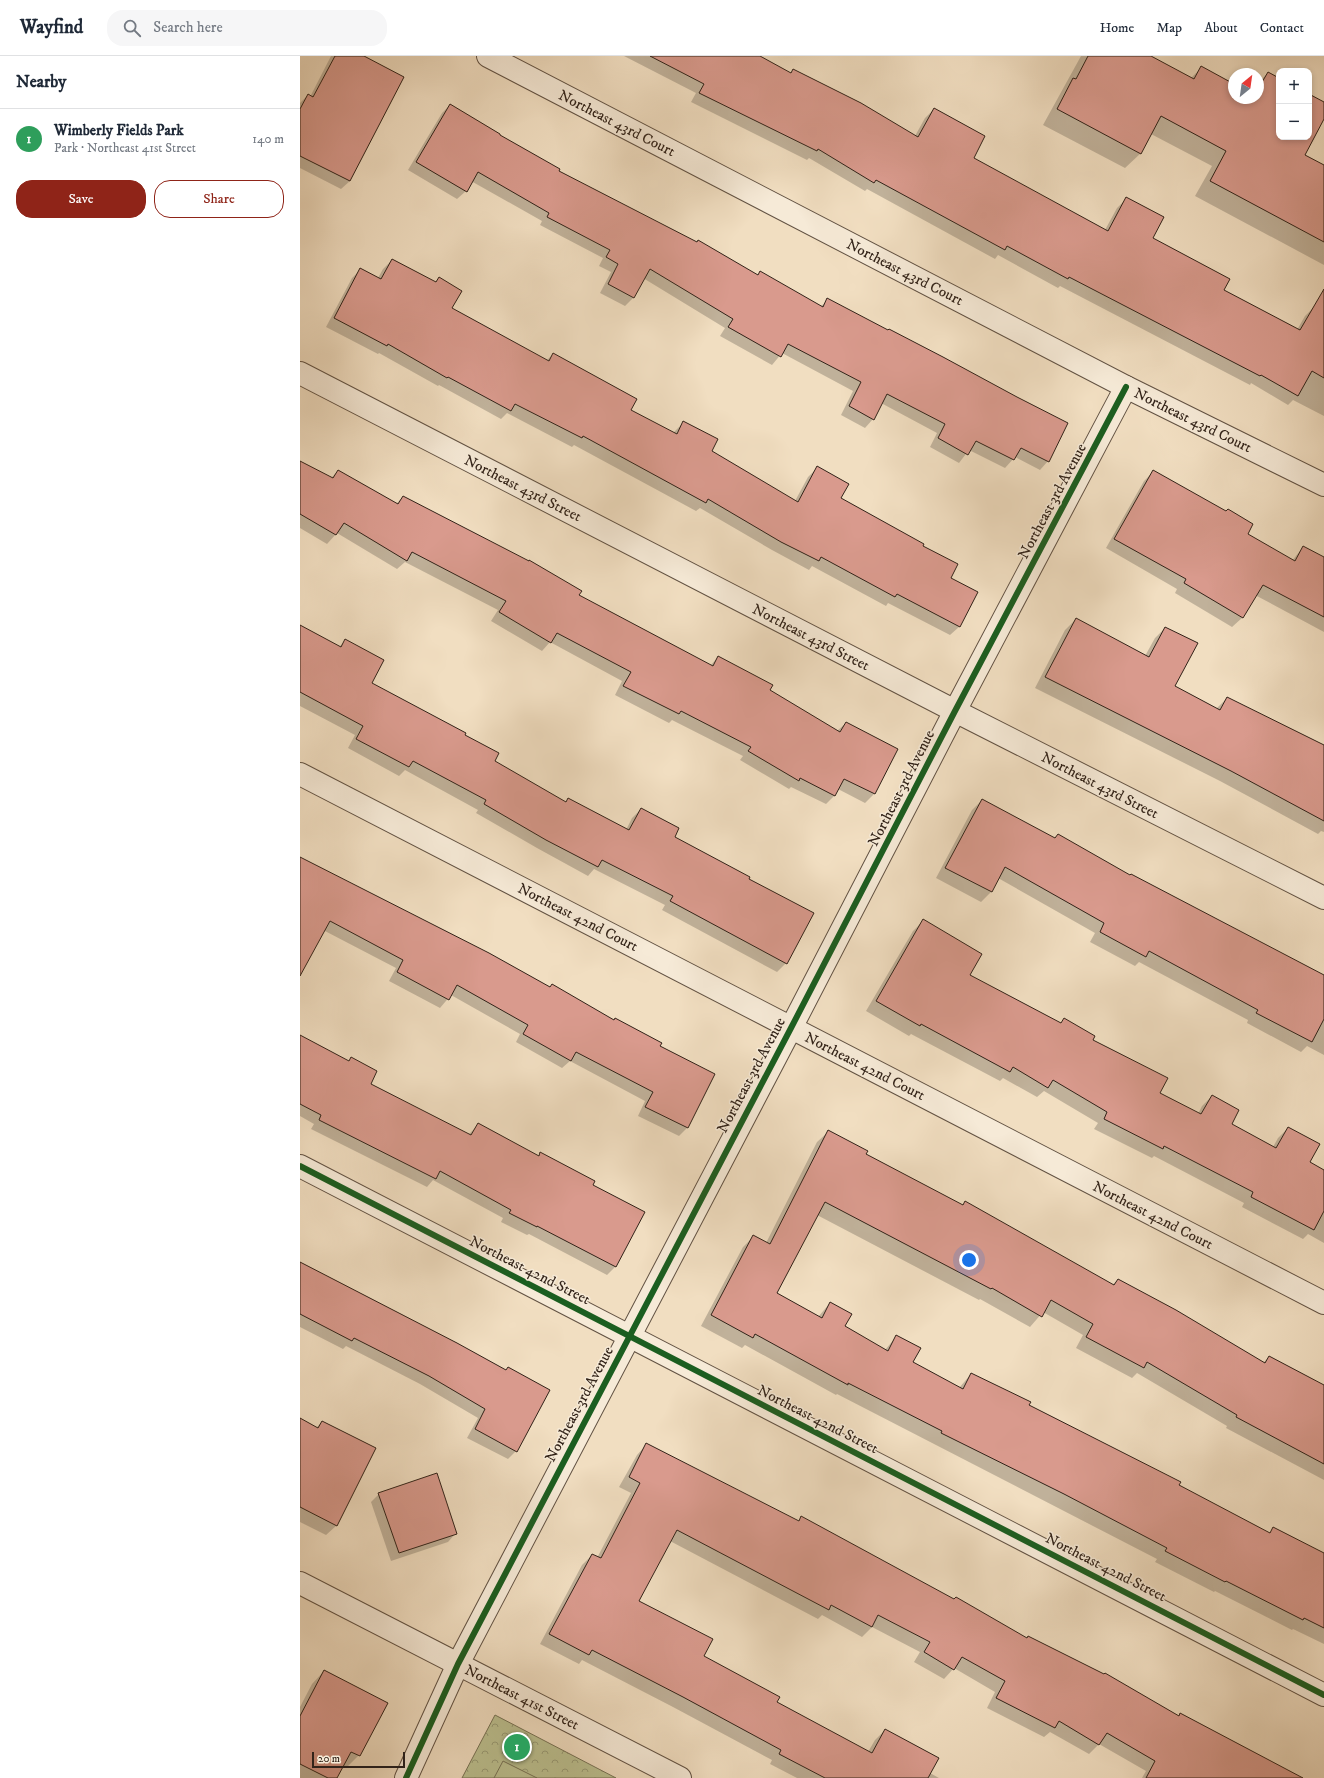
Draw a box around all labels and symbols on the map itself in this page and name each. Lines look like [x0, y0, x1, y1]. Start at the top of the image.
north arrow [1228, 68, 1264, 104]
street label: Northeast 43rd Court [555, 86, 678, 161]
street label: Northeast 43rd Court [843, 235, 966, 310]
street label: Northeast 43rd Court [1131, 384, 1255, 457]
street label: Northeast 3rd Avenue [1014, 440, 1091, 562]
street label: Northeast 43rd Street [461, 451, 585, 526]
street label: Northeast 43rd Street [749, 600, 873, 675]
street label: Northeast 3rd Avenue [864, 727, 939, 850]
street label: Northeast 43rd Street [1038, 748, 1162, 823]
street label: Northeast 42nd Court [514, 879, 641, 956]
street label: Northeast 3rd Avenue [713, 1014, 790, 1136]
street label: Northeast 42nd Court [801, 1028, 928, 1105]
street label: Northeast 42nd Court [1089, 1177, 1216, 1254]
street label: Northeast 42nd Street [466, 1232, 594, 1309]
your location [959, 1250, 979, 1270]
street label: Northeast 3rd Avenue [541, 1343, 618, 1465]
street label: Northeast 42nd Street [754, 1381, 882, 1458]
street label: Northeast 42nd Street [1042, 1529, 1170, 1606]
street label: Northeast 41st Street [461, 1660, 582, 1735]
pin: 1 [504, 1732, 530, 1762]
scale bar [312, 1750, 405, 1769]

